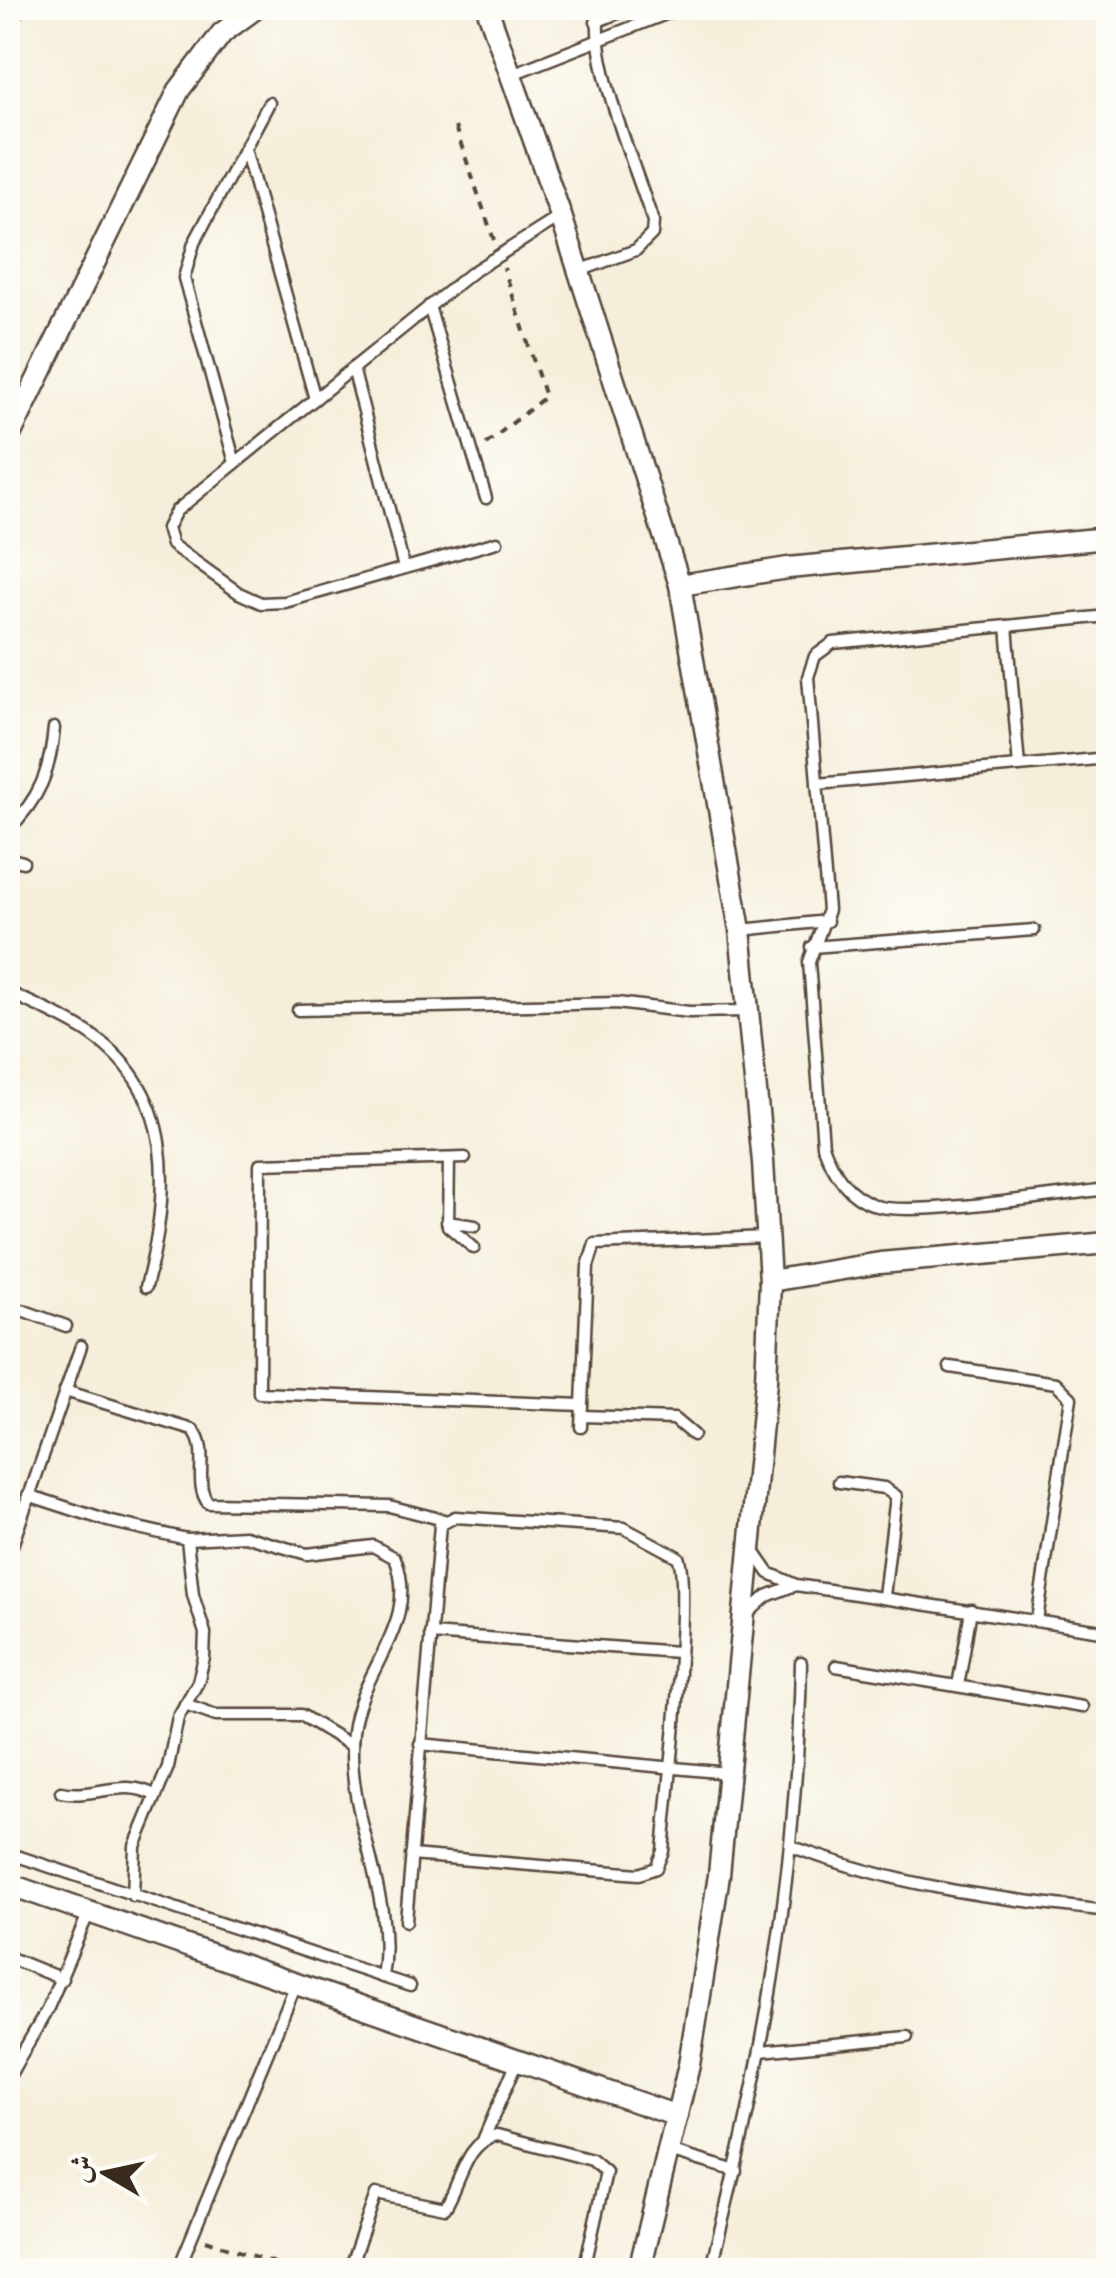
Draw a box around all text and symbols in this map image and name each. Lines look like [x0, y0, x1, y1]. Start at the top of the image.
north arrow [55, 2123, 155, 2223]
text: ش [62, 2153, 99, 2185]

